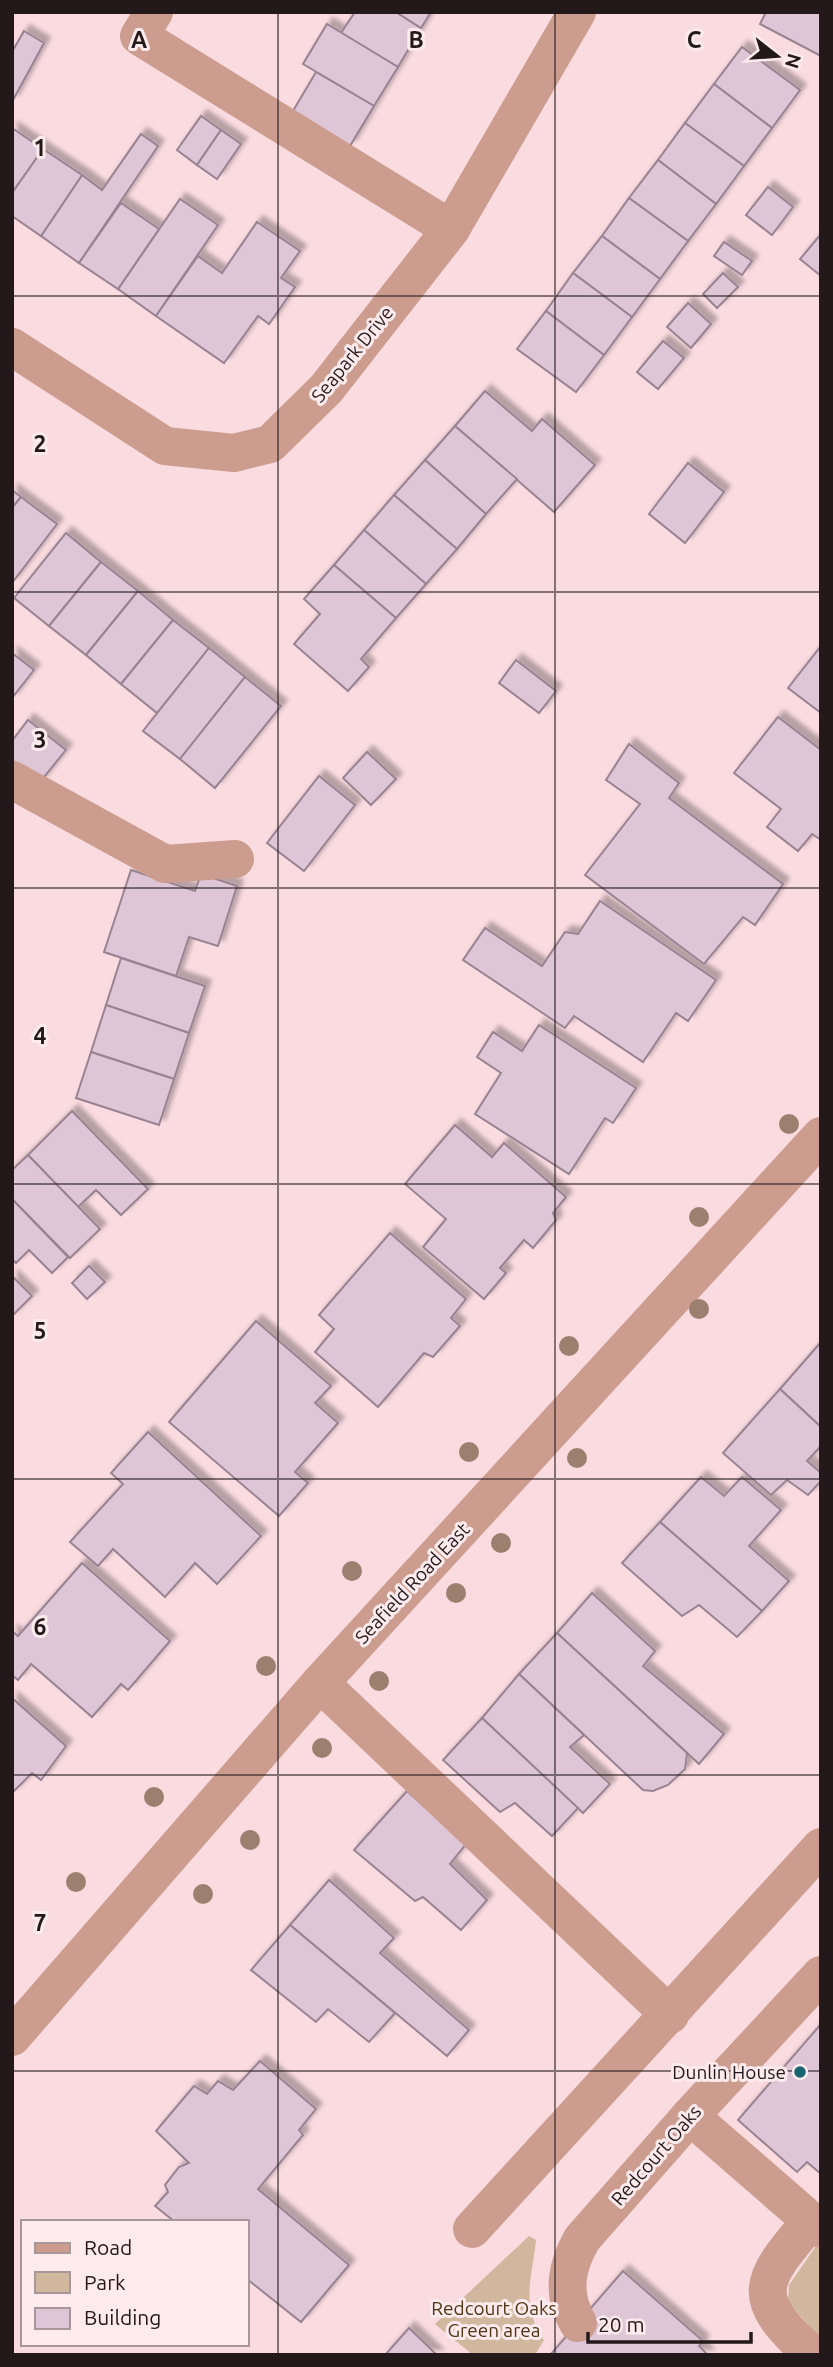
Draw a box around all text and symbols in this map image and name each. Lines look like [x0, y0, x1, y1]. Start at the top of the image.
north arrow [742, 21, 812, 91]
text: A [131, 27, 147, 52]
text: B [408, 27, 424, 52]
text: C [687, 27, 702, 52]
text: N [781, 51, 806, 71]
text: 1 [34, 135, 46, 160]
street label: Seapark Drive [307, 302, 397, 406]
text: 2 [34, 431, 46, 456]
text: 3 [34, 727, 46, 752]
text: 4 [34, 1023, 47, 1048]
text: 5 [34, 1318, 46, 1343]
street label: Seafield Road East [350, 1518, 474, 1648]
text: 6 [34, 1614, 47, 1639]
text: 7 [34, 1910, 46, 1935]
place label: Dunlin House [672, 2061, 786, 2083]
marker: Dunlin House [792, 2064, 808, 2080]
street label: Redcourt Oaks [607, 2100, 705, 2210]
legend [21, 2220, 248, 2346]
text: Road [84, 2235, 132, 2259]
text: Park [84, 2270, 126, 2294]
park label: Redcourt Oaks Green area [431, 2297, 557, 2341]
scale bar [588, 2300, 751, 2344]
text: Building [84, 2305, 161, 2329]
text: 20 m [598, 2312, 645, 2336]

